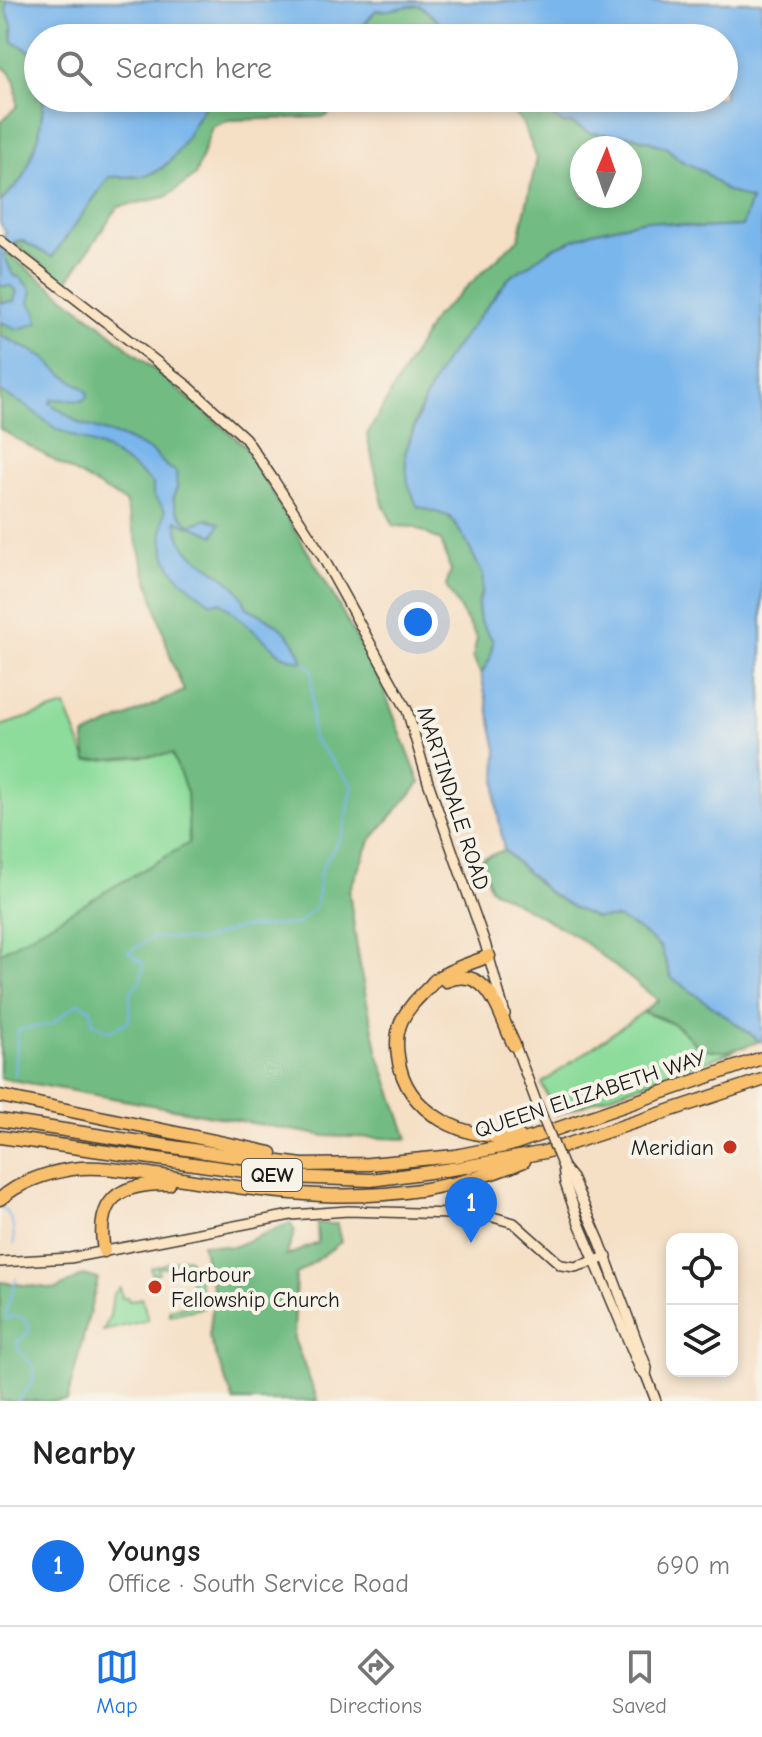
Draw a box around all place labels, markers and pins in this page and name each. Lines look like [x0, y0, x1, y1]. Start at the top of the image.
place label: Meridian [631, 1135, 714, 1161]
marker: Meridian [721, 1138, 739, 1156]
pin: 1 [445, 1177, 497, 1243]
place label: Harbour Fellowship Church [171, 1262, 340, 1313]
marker: Harbour Fellowship Church [146, 1278, 164, 1296]

